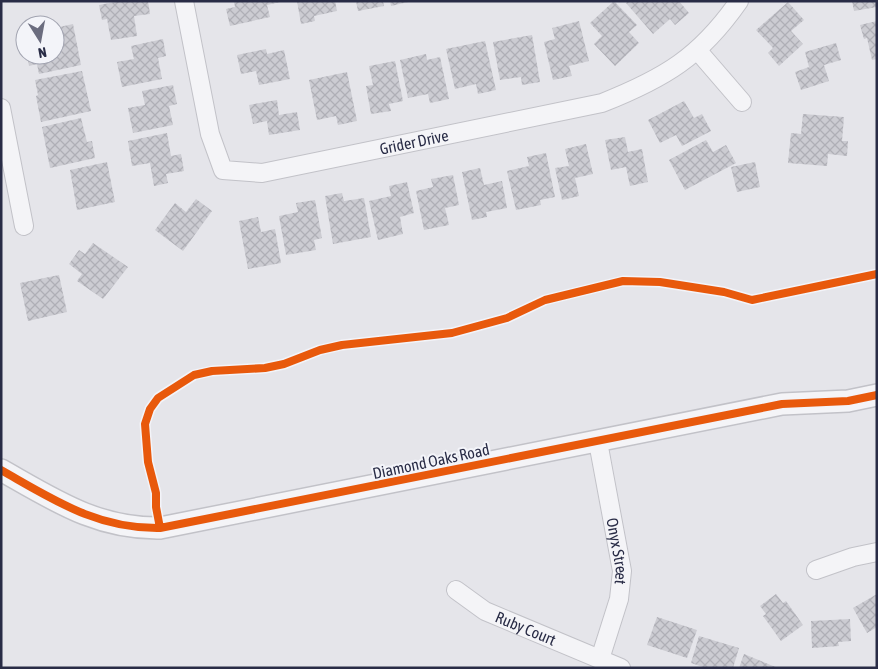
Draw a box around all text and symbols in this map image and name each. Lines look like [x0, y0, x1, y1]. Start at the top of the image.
north arrow [15, 15, 65, 65]
text: N [37, 44, 48, 61]
street label: Grider Drive [378, 126, 450, 158]
street label: Diamond Oaks Road [371, 440, 491, 482]
street label: Onyx Street [603, 516, 631, 586]
street label: Ruby Court [493, 607, 559, 649]

